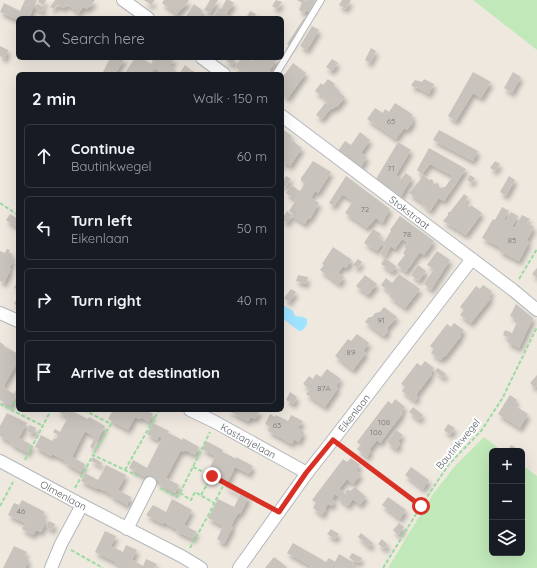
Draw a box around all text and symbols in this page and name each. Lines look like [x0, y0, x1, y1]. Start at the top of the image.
search box [16, 16, 284, 60]
icon: search [30, 27, 52, 49]
text: Search here [62, 29, 145, 48]
text: 2 min [32, 88, 76, 109]
text: Walk · 150 m [193, 90, 268, 106]
house number: 65 [387, 116, 395, 126]
text: Continue [71, 139, 135, 158]
icon: ahead [33, 145, 55, 167]
text: 60 m [237, 148, 267, 164]
text: Bautinkwegel [71, 158, 152, 174]
house number: 71 [387, 163, 395, 173]
street label: Stokstraat [387, 193, 433, 232]
house number: 72 [361, 204, 370, 214]
text: Turn left [71, 211, 133, 230]
icon: left [33, 217, 55, 239]
text: 50 m [237, 220, 267, 236]
house number: 78 [403, 229, 411, 239]
text: Eikenlaan [71, 230, 129, 246]
house number: 85 [508, 235, 516, 245]
icon: right [33, 289, 55, 311]
text: Turn right [71, 291, 142, 310]
text: 40 m [237, 292, 267, 308]
house number: 91 [377, 315, 385, 325]
house number: 89 [347, 347, 356, 357]
icon: arrive [33, 361, 55, 383]
text: Arrive at destination [71, 363, 220, 382]
house number: 87A [317, 383, 331, 393]
street label: Eikenlaan [335, 391, 373, 435]
street label: Bautinkwegel [433, 416, 483, 472]
house number: 108 [378, 417, 390, 427]
street label: Kastanjelaan [218, 420, 278, 461]
house number: 63 [273, 420, 281, 430]
house number: 106 [370, 427, 383, 437]
map controls [489, 448, 525, 556]
button: + [489, 448, 525, 484]
route end [203, 467, 221, 485]
street label: Olmenlaan [38, 477, 89, 513]
button: − [489, 484, 525, 520]
route start [412, 497, 430, 515]
house number: 46 [17, 506, 26, 516]
button: layers [489, 520, 525, 556]

